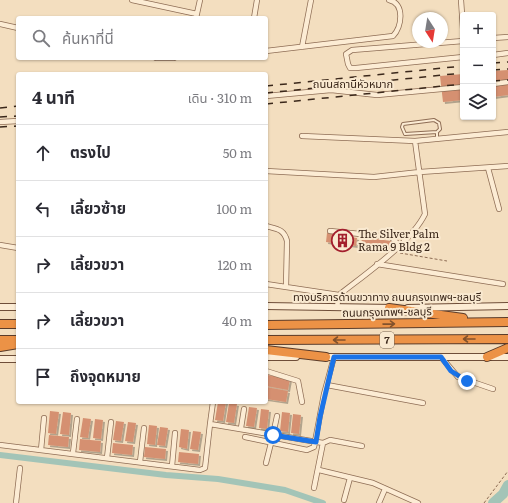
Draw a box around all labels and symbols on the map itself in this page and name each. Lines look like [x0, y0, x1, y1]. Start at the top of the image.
north arrow [412, 12, 448, 48]
street label: ถนนสถานีหัวหมาก [313, 75, 393, 91]
place label: The Silver Palm Rama 9 Bldg 2 [358, 225, 439, 254]
building icon: The Silver Palm Rama 9 Bldg 2 [329, 227, 355, 253]
street label: ทางบริการด้านขวาทาง ถนนกรุงเทพฯ-ชลบุรี [293, 288, 482, 304]
street label: ถนนกรุงเทพฯ-ชลบุรี [342, 302, 432, 320]
one-way arrow [382, 320, 395, 328]
road number: 7 [380, 332, 394, 348]
one-way arrow [333, 336, 346, 344]
one-way arrow [463, 336, 476, 343]
route end [458, 372, 476, 390]
route start [264, 426, 282, 444]

